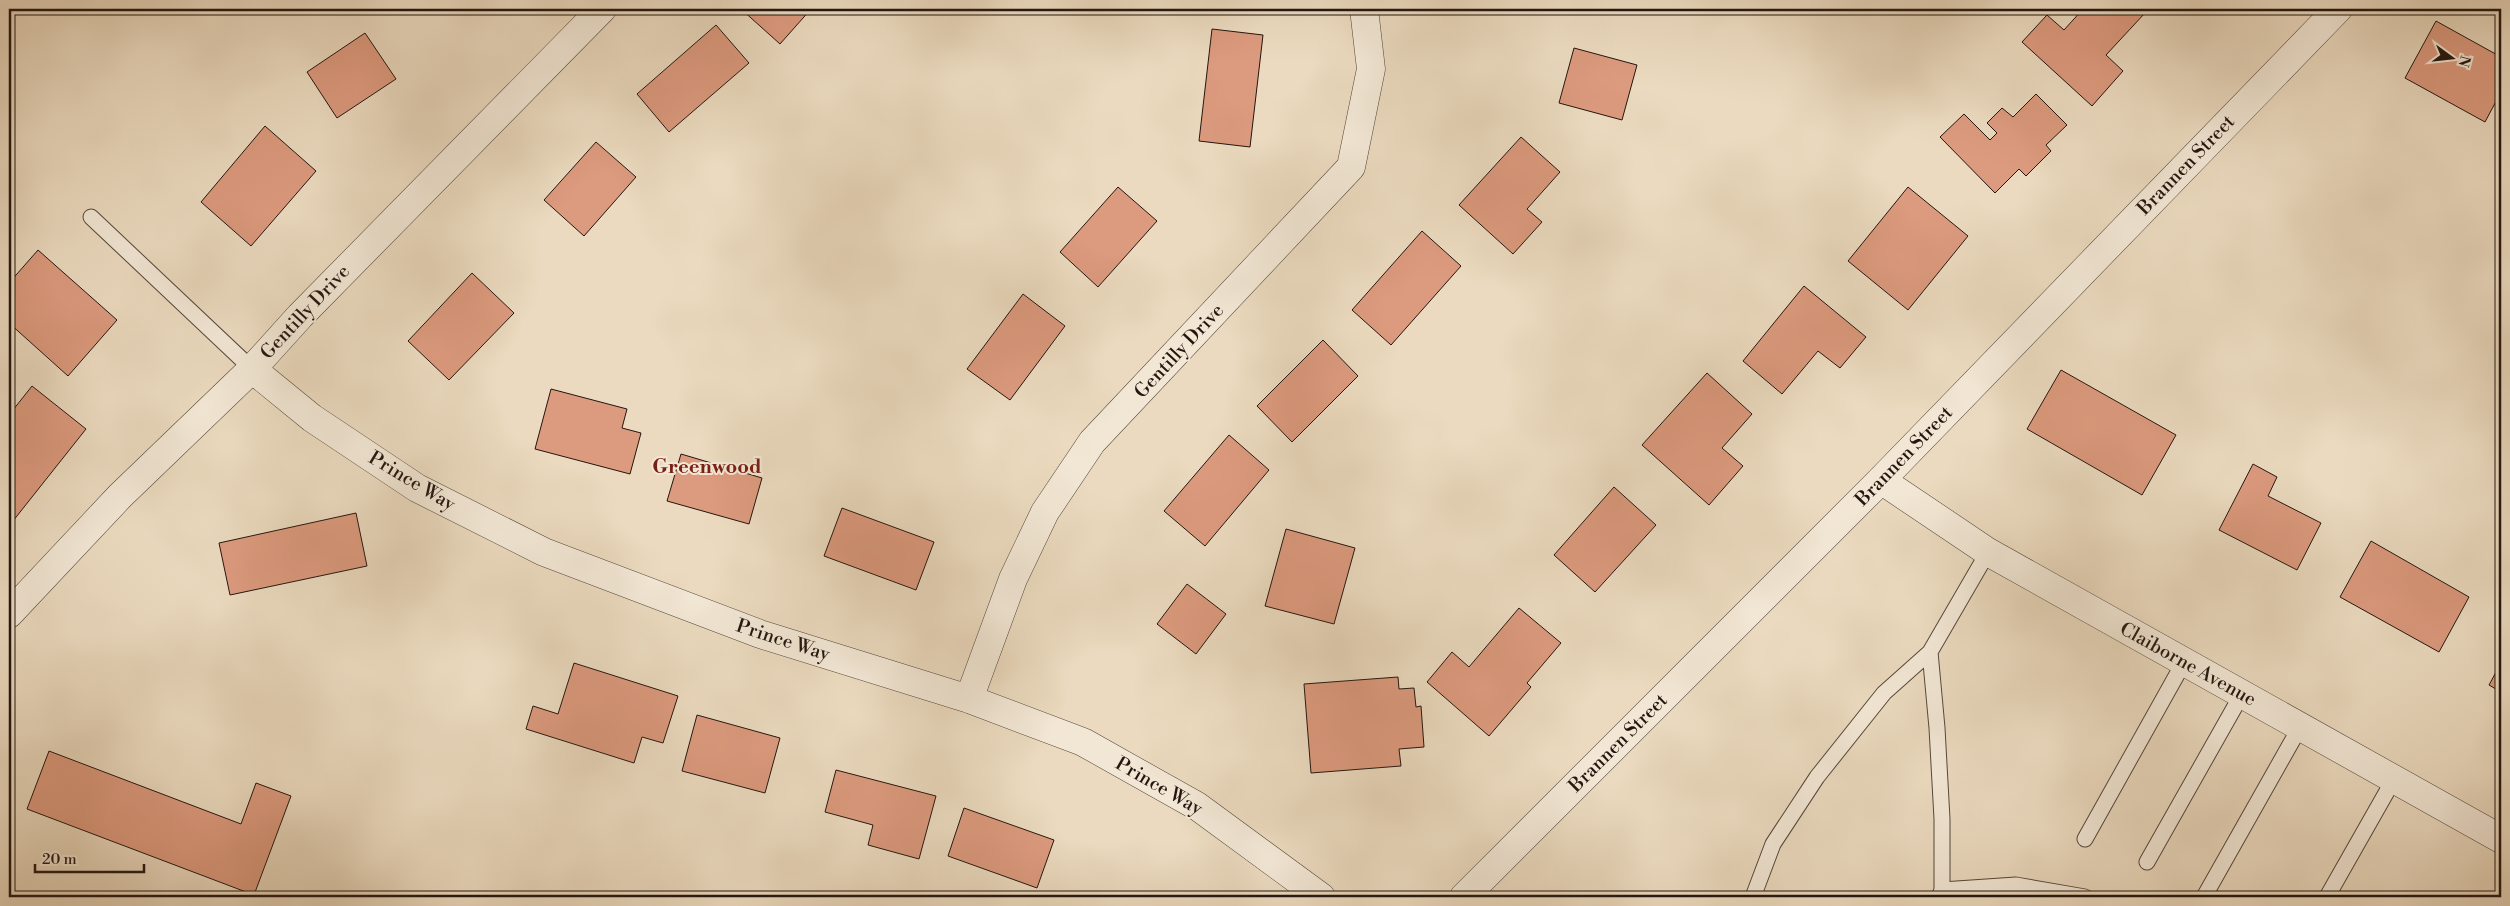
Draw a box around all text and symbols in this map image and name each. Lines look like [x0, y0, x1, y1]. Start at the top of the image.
north arrow [2428, 32, 2478, 82]
text: N [2453, 53, 2474, 69]
street label: Brannen Street [2131, 110, 2240, 221]
street label: Gentilly Drive [255, 260, 355, 364]
street label: Gentilly Drive [1129, 299, 1229, 403]
street label: Brannen Street [1849, 401, 1958, 512]
street label: Prince Way [364, 446, 460, 517]
district label: Greenwood [652, 455, 762, 480]
street label: Prince Way [733, 614, 834, 667]
street label: Claiborne Avenue [2116, 617, 2260, 711]
street label: Brannen Street [1563, 688, 1673, 798]
street label: Prince Way [1111, 751, 1208, 821]
scale bar [35, 841, 144, 873]
text: 20 m [42, 850, 77, 869]

